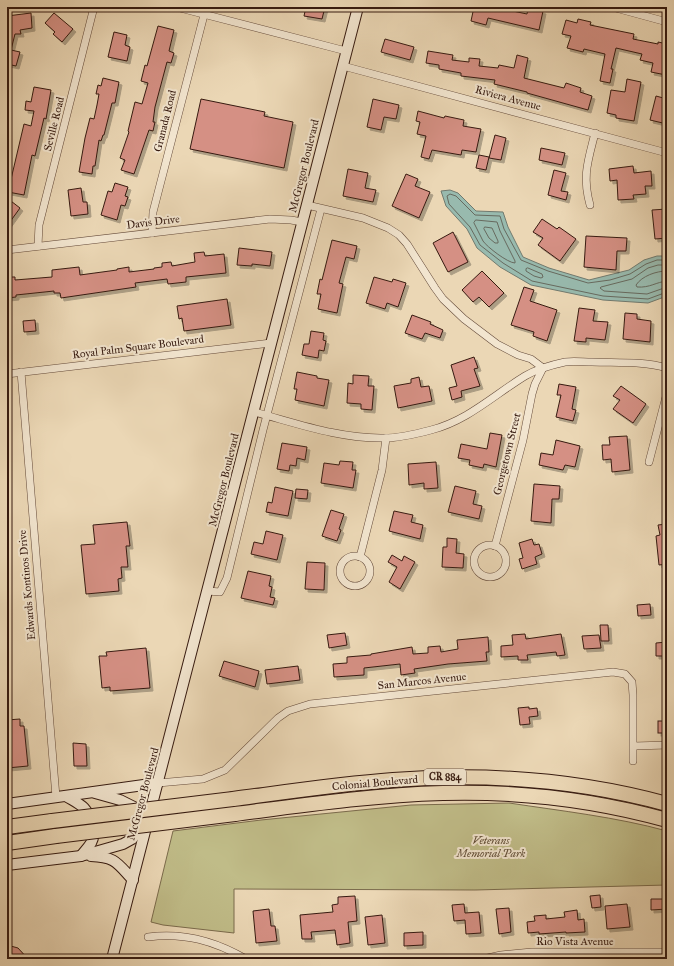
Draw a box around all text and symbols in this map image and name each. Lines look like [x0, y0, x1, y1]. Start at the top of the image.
street label: Riviera Avenue [474, 83, 543, 113]
street label: Granada Road [151, 88, 179, 153]
street label: Seville Road [41, 95, 67, 153]
street label: McGregor Boulevard [286, 118, 322, 214]
street label: Davis Drive [126, 212, 181, 232]
street label: Royal Palm Square Boulevard [71, 332, 205, 363]
street label: Georgetown Street [490, 411, 524, 497]
street label: McGregor Boulevard [206, 432, 242, 528]
street label: Edwards Kontinos Drive [16, 529, 38, 641]
street label: San Marcos Avenue [377, 670, 467, 692]
street label: McGregor Boulevard [124, 746, 162, 842]
road number: CR 884 [424, 769, 466, 785]
street label: Colonial Boulevard [331, 773, 419, 793]
park label: Veterans Memorial Park [456, 834, 526, 860]
street label: Rio Vista Avenue [536, 935, 614, 948]

